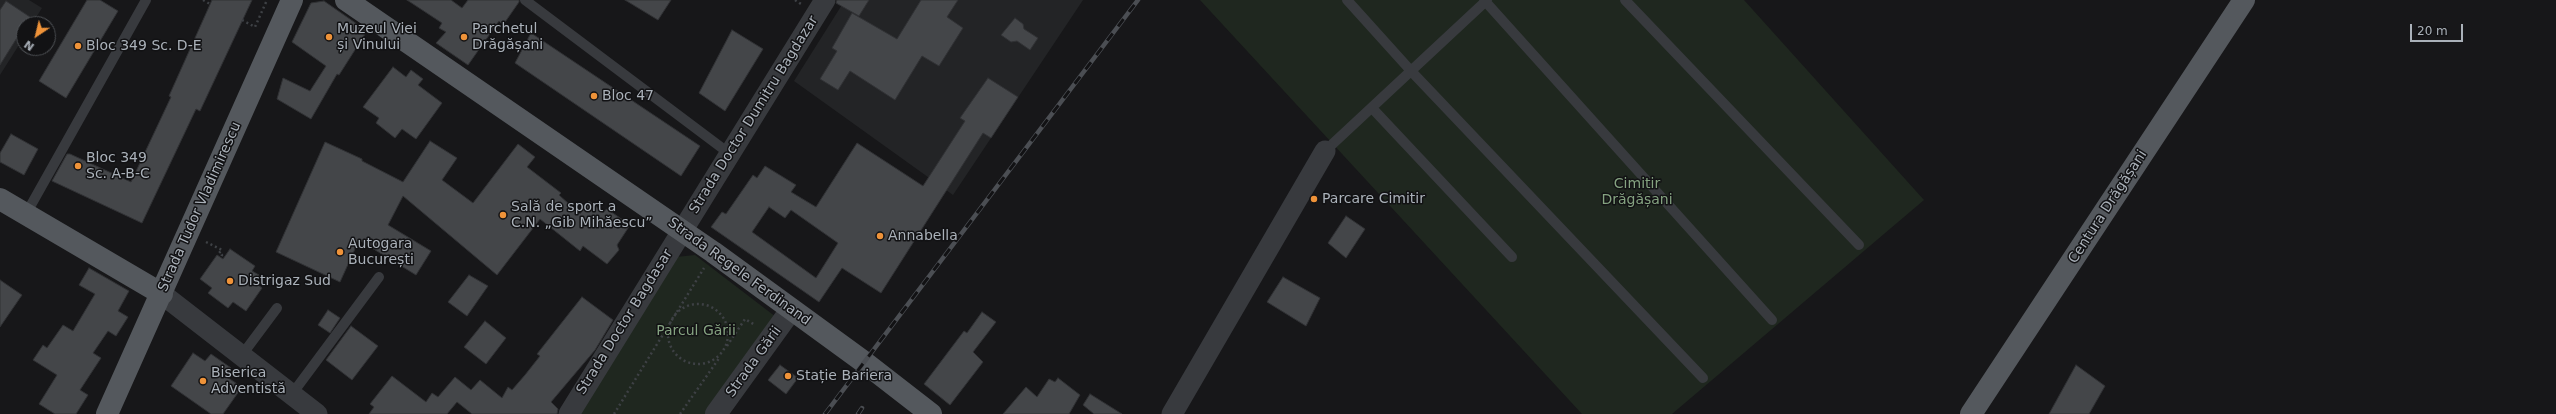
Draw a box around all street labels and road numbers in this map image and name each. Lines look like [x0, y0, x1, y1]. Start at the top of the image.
street label: Strada Doctor Dumitru Bagdazar [686, 13, 822, 217]
street label: Strada Tudor Vladimirescu [155, 120, 245, 294]
street label: Centura Drăgășani [2065, 147, 2151, 267]
street label: Strada Regele Ferdinand [664, 215, 814, 329]
street label: Strada Doctor Bagdasar [573, 246, 677, 398]
street label: Strada Gării [723, 323, 785, 401]

